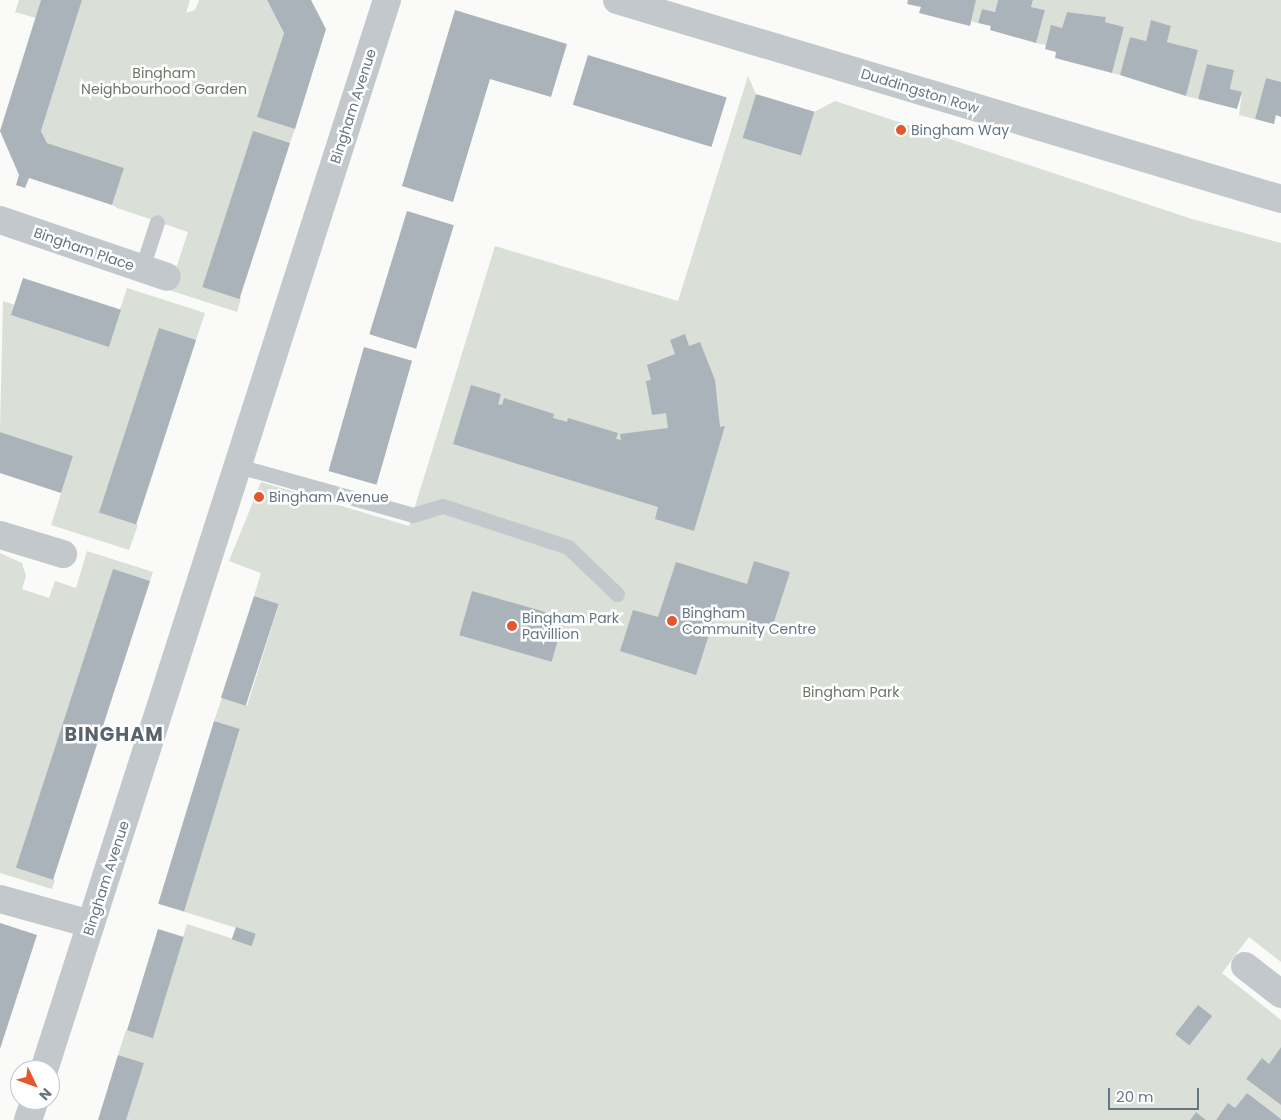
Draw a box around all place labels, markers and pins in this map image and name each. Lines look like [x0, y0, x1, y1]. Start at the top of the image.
place label: Bingham Way [911, 122, 1009, 138]
marker: Bingham Way [895, 124, 907, 136]
place label: Bingham Avenue [269, 489, 389, 505]
marker: Bingham Avenue [253, 491, 265, 503]
place label: Bingham Community Centre [682, 605, 816, 638]
place label: Bingham Park Pavillion [522, 610, 619, 642]
marker: Bingham Community Centre [666, 615, 678, 627]
marker: Bingham Park Pavillion [506, 620, 518, 632]

